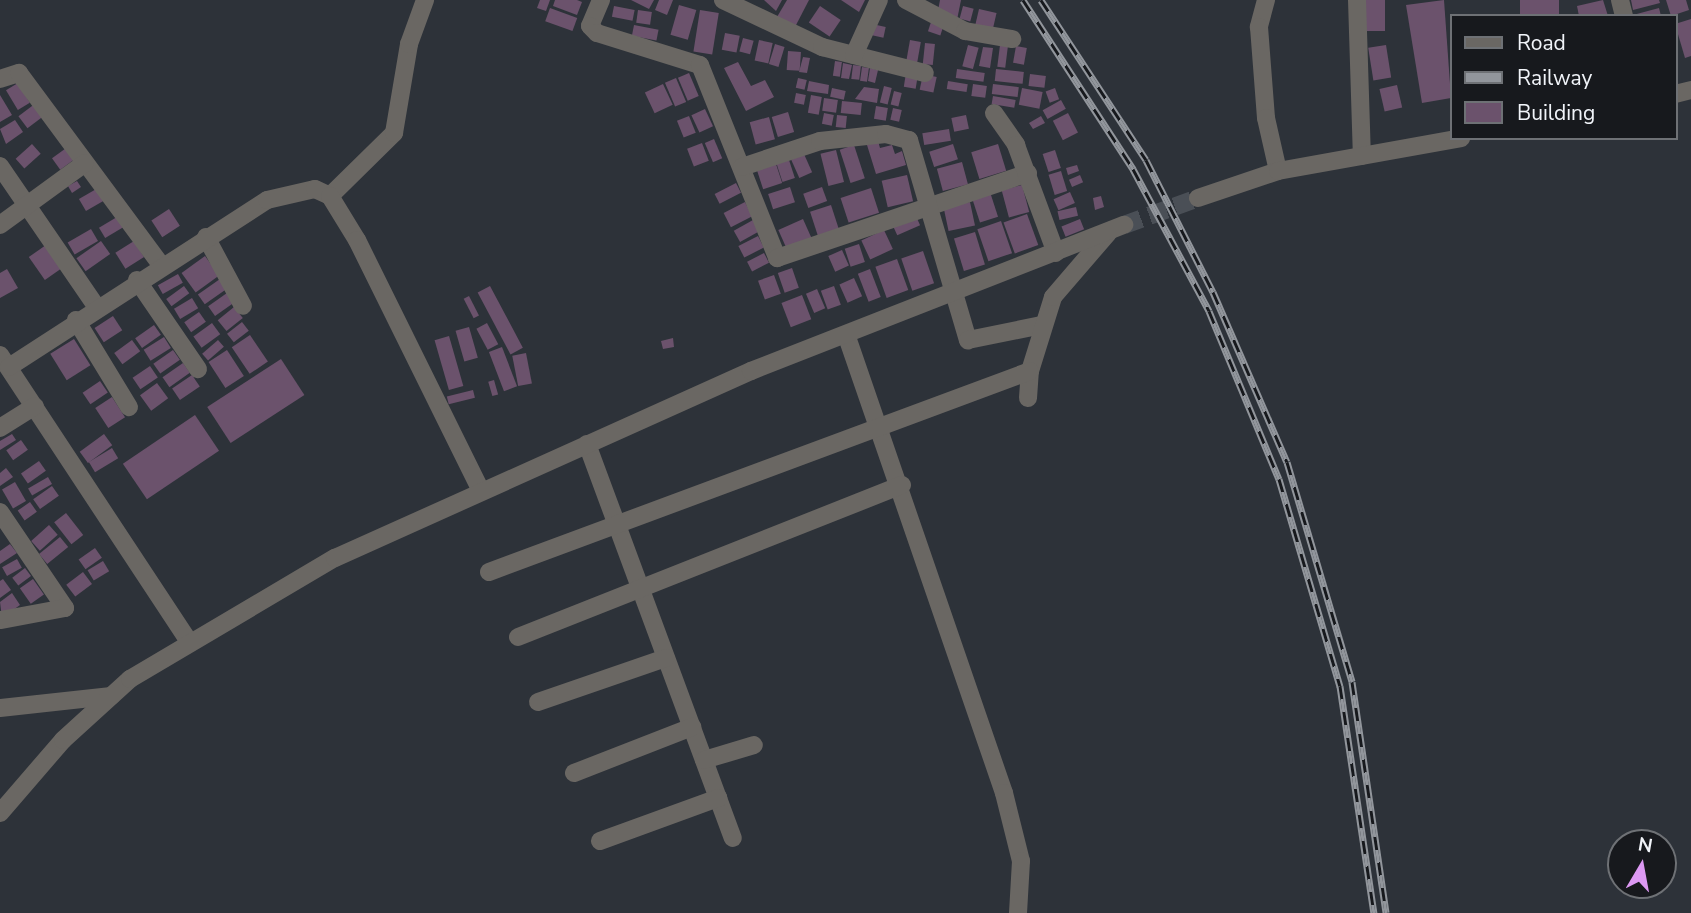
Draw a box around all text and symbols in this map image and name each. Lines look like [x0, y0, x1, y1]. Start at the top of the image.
legend [1450, 14, 1677, 140]
text: Road [1517, 29, 1566, 57]
text: Railway [1517, 64, 1592, 92]
text: Building [1517, 99, 1595, 127]
north arrow [1607, 829, 1677, 899]
text: N [1636, 831, 1655, 859]

